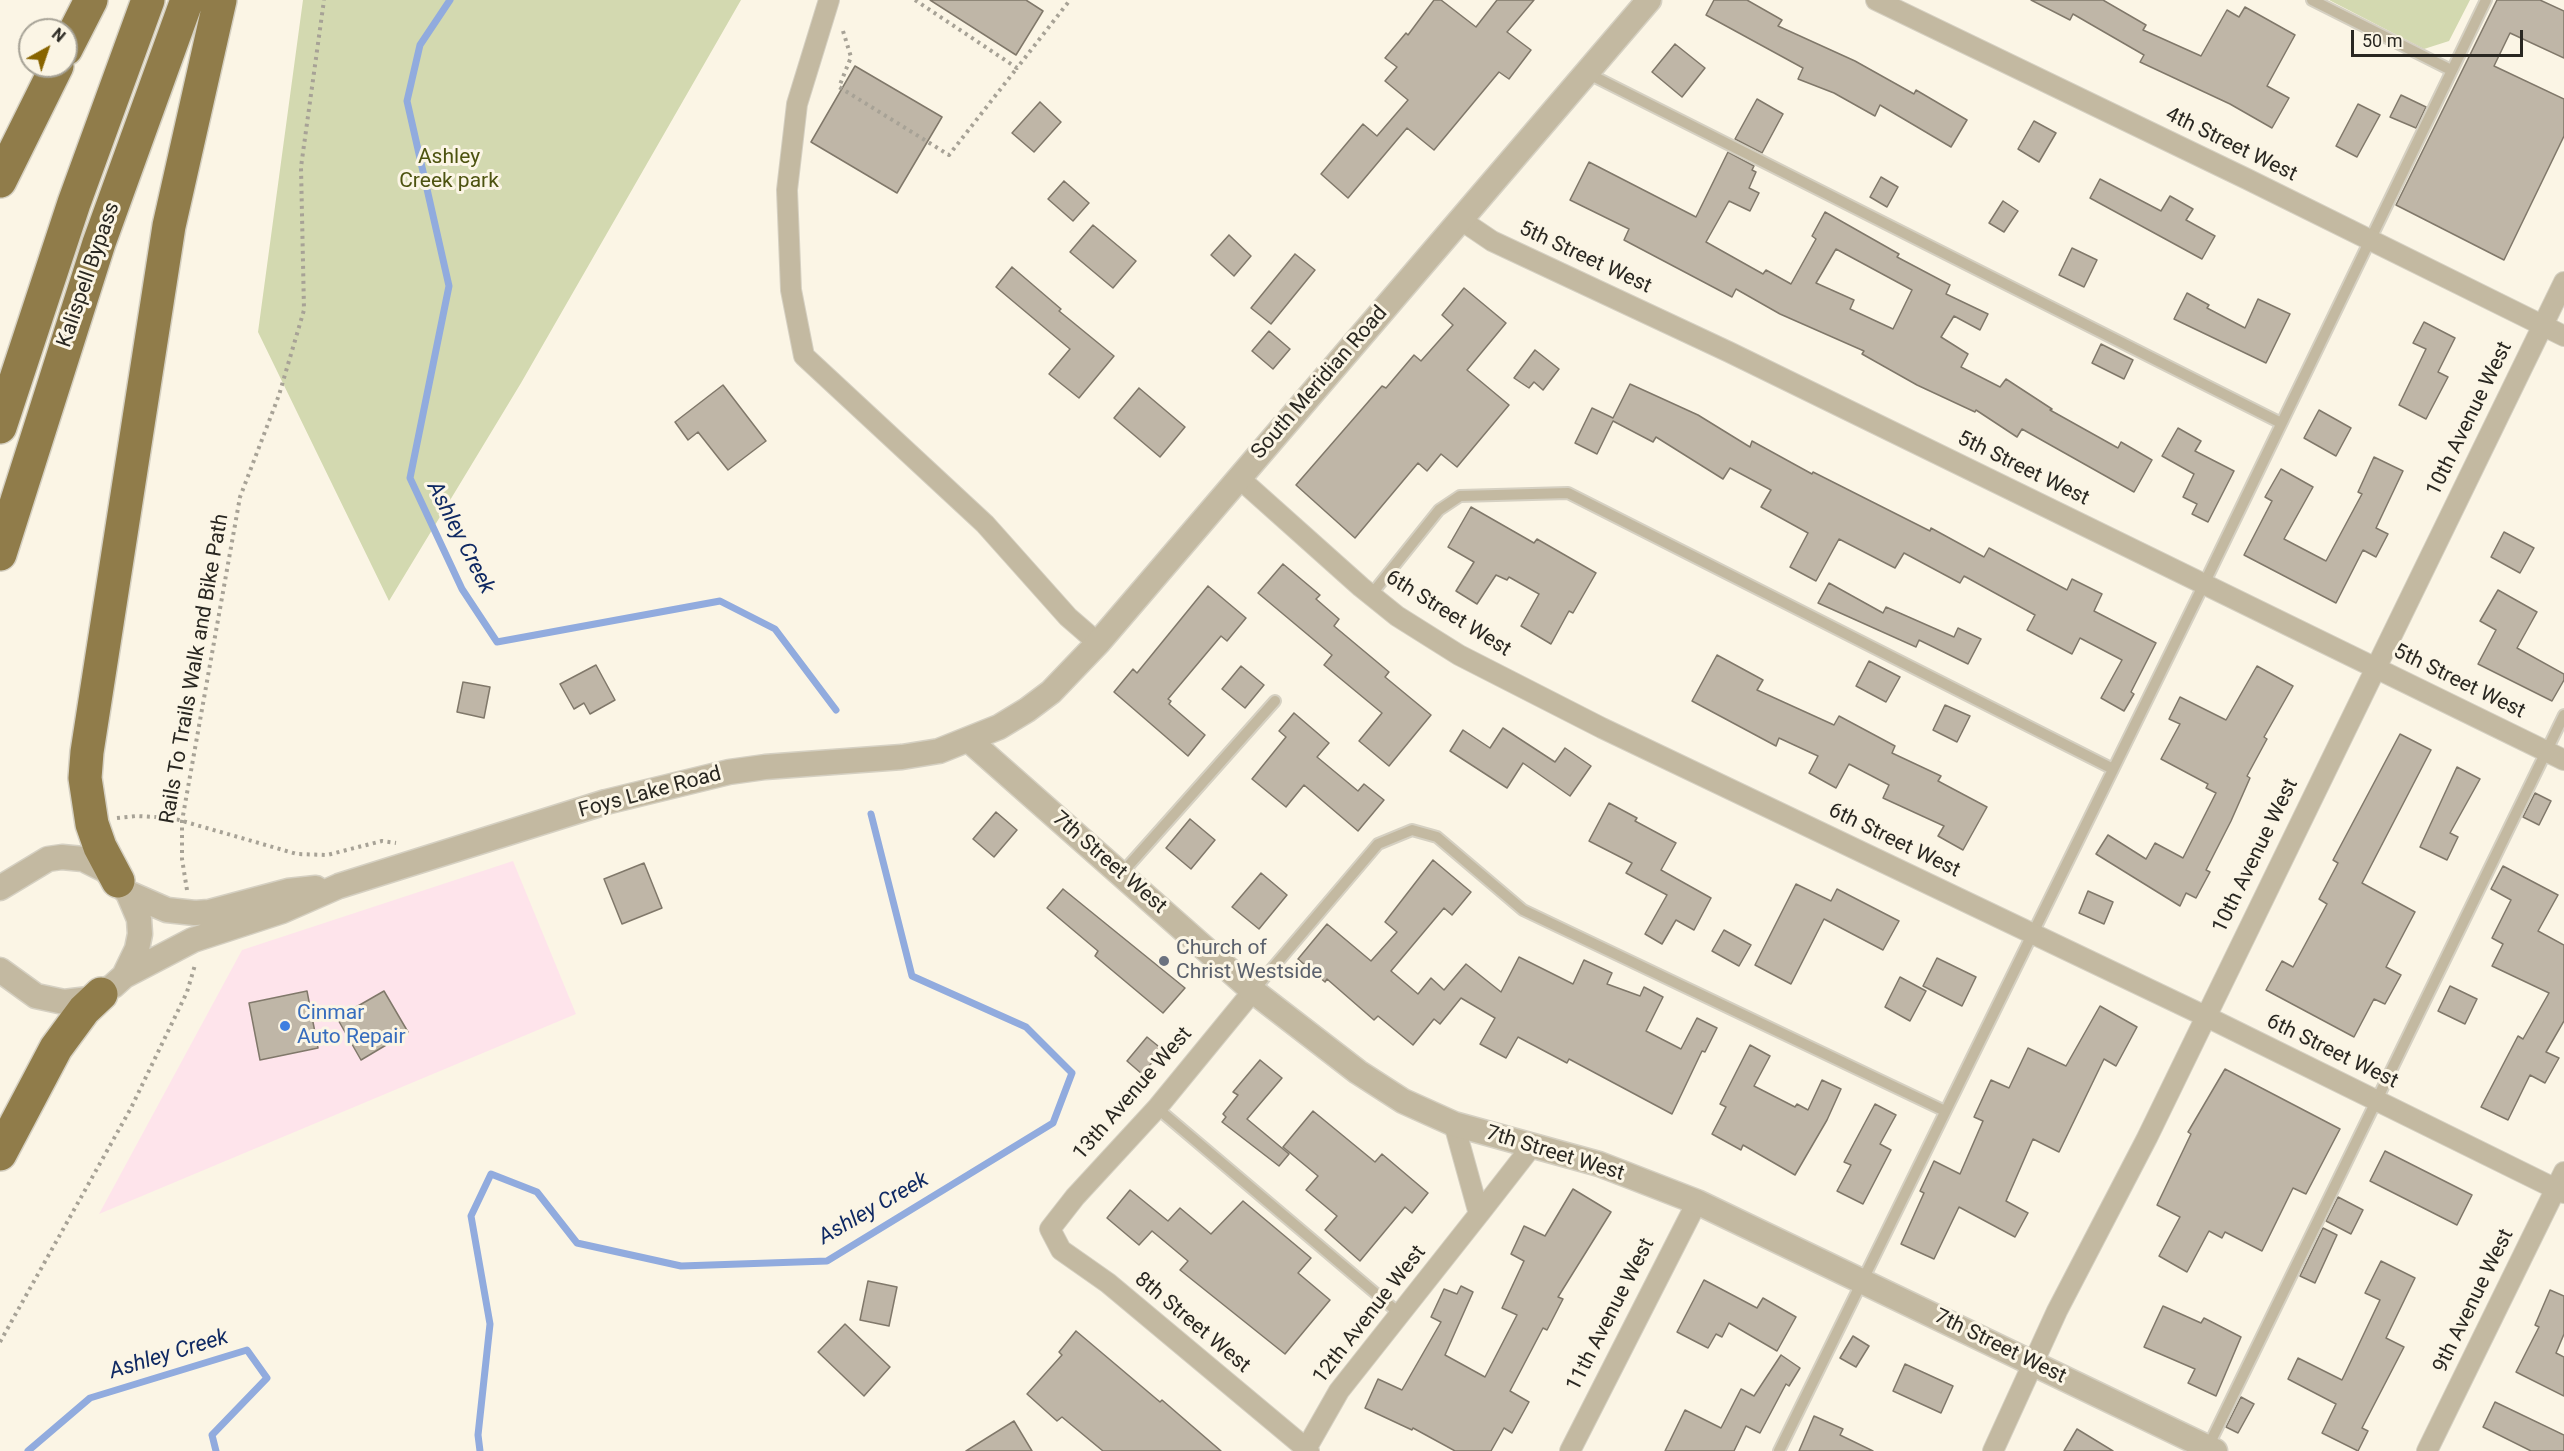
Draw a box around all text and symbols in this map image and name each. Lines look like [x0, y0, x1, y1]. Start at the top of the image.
north arrow [18, 18, 78, 78]
scale bar [2354, 18, 2526, 56]
text: N [48, 24, 69, 46]
text: 50 m [2362, 30, 2402, 51]
street label: 4th Street West [2161, 102, 2301, 188]
park label: Ashley Creek park [399, 145, 499, 195]
street label: Kalispell Bypass [52, 199, 126, 351]
street label: 5th Street West [1515, 216, 1655, 300]
street label: South Meridian Road [1247, 301, 1393, 465]
street label: 10th Avenue West [2422, 338, 2518, 500]
street label: 5th Street West [1953, 426, 2093, 512]
water label: Ashley Creek [420, 477, 500, 599]
street label: Rails To Trails Walk and Bike Path [155, 512, 235, 826]
street label: 6th Street West [1381, 565, 1515, 663]
street label: 5th Street West [2389, 639, 2529, 725]
street label: Foys Lake Road [576, 762, 724, 824]
street label: 10th Avenue West [2208, 775, 2304, 937]
street label: 6th Street West [1824, 798, 1964, 884]
street label: 7th Street West [1047, 807, 1171, 919]
place label: Church of Christ Westside [1176, 936, 1322, 986]
marker: Church of Christ Westside [1157, 954, 1171, 968]
place label: Cinmar Auto Repair [297, 1001, 406, 1051]
street label: 6th Street West [2262, 1009, 2402, 1095]
marker: Cinmar Auto Repair [278, 1019, 292, 1033]
street label: 13th Avenue West [1068, 1022, 1198, 1166]
street label: 7th Street West [1483, 1121, 1627, 1187]
water label: Ashley Creek [814, 1167, 934, 1251]
street label: 9th Avenue West [2428, 1225, 2520, 1377]
street label: 11th Avenue West [1562, 1234, 1660, 1396]
street label: 12th Avenue West [1308, 1241, 1432, 1389]
street label: 8th Street West [1129, 1267, 1255, 1379]
street label: 7th Street West [1930, 1304, 2070, 1390]
water label: Ashley Creek [106, 1324, 232, 1386]

